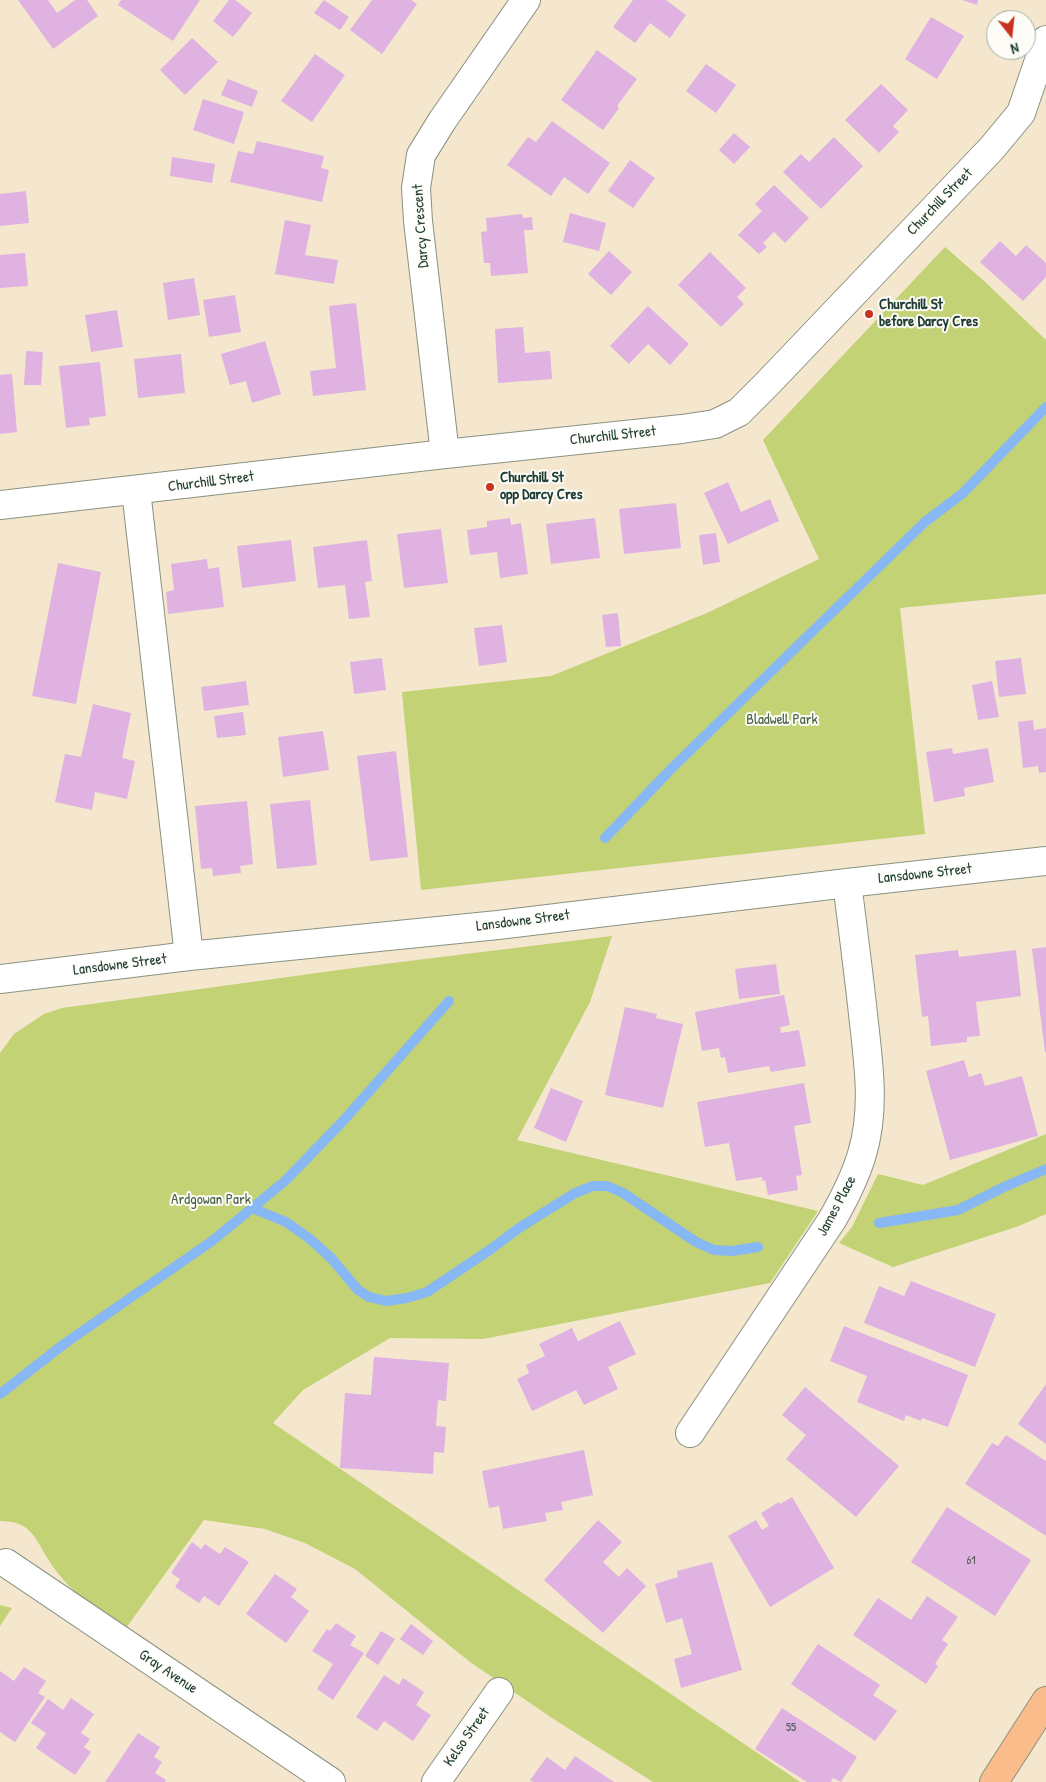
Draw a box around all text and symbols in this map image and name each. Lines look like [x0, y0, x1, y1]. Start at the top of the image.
north arrow [986, 10, 1036, 60]
text: N [1009, 39, 1021, 59]
street label: Churchill Street [903, 165, 977, 239]
street label: Darcy Crescent [409, 184, 433, 268]
place label: Churchill St before Darcy Cres [879, 296, 978, 331]
marker: Churchill St before Darcy Cres [863, 308, 875, 320]
street label: Churchill Street [569, 423, 657, 449]
street label: Churchill Street [167, 468, 255, 496]
place label: Churchill St opp Darcy Cres [500, 469, 582, 504]
marker: Churchill St opp Darcy Cres [484, 481, 496, 493]
park label: Bladwell Park [746, 711, 818, 729]
street label: Lansdowne Street [877, 860, 973, 888]
street label: Lansdowne Street [475, 906, 571, 936]
street label: Lansdowne Street [72, 950, 168, 980]
street label: James Place [814, 1173, 860, 1239]
park label: Ardgowan Park [171, 1191, 251, 1209]
house number: 61 [966, 1554, 976, 1568]
street label: Gray Avenue [135, 1646, 201, 1698]
street label: Kelso Street [440, 1704, 494, 1770]
house number: 55 [786, 1721, 796, 1735]

